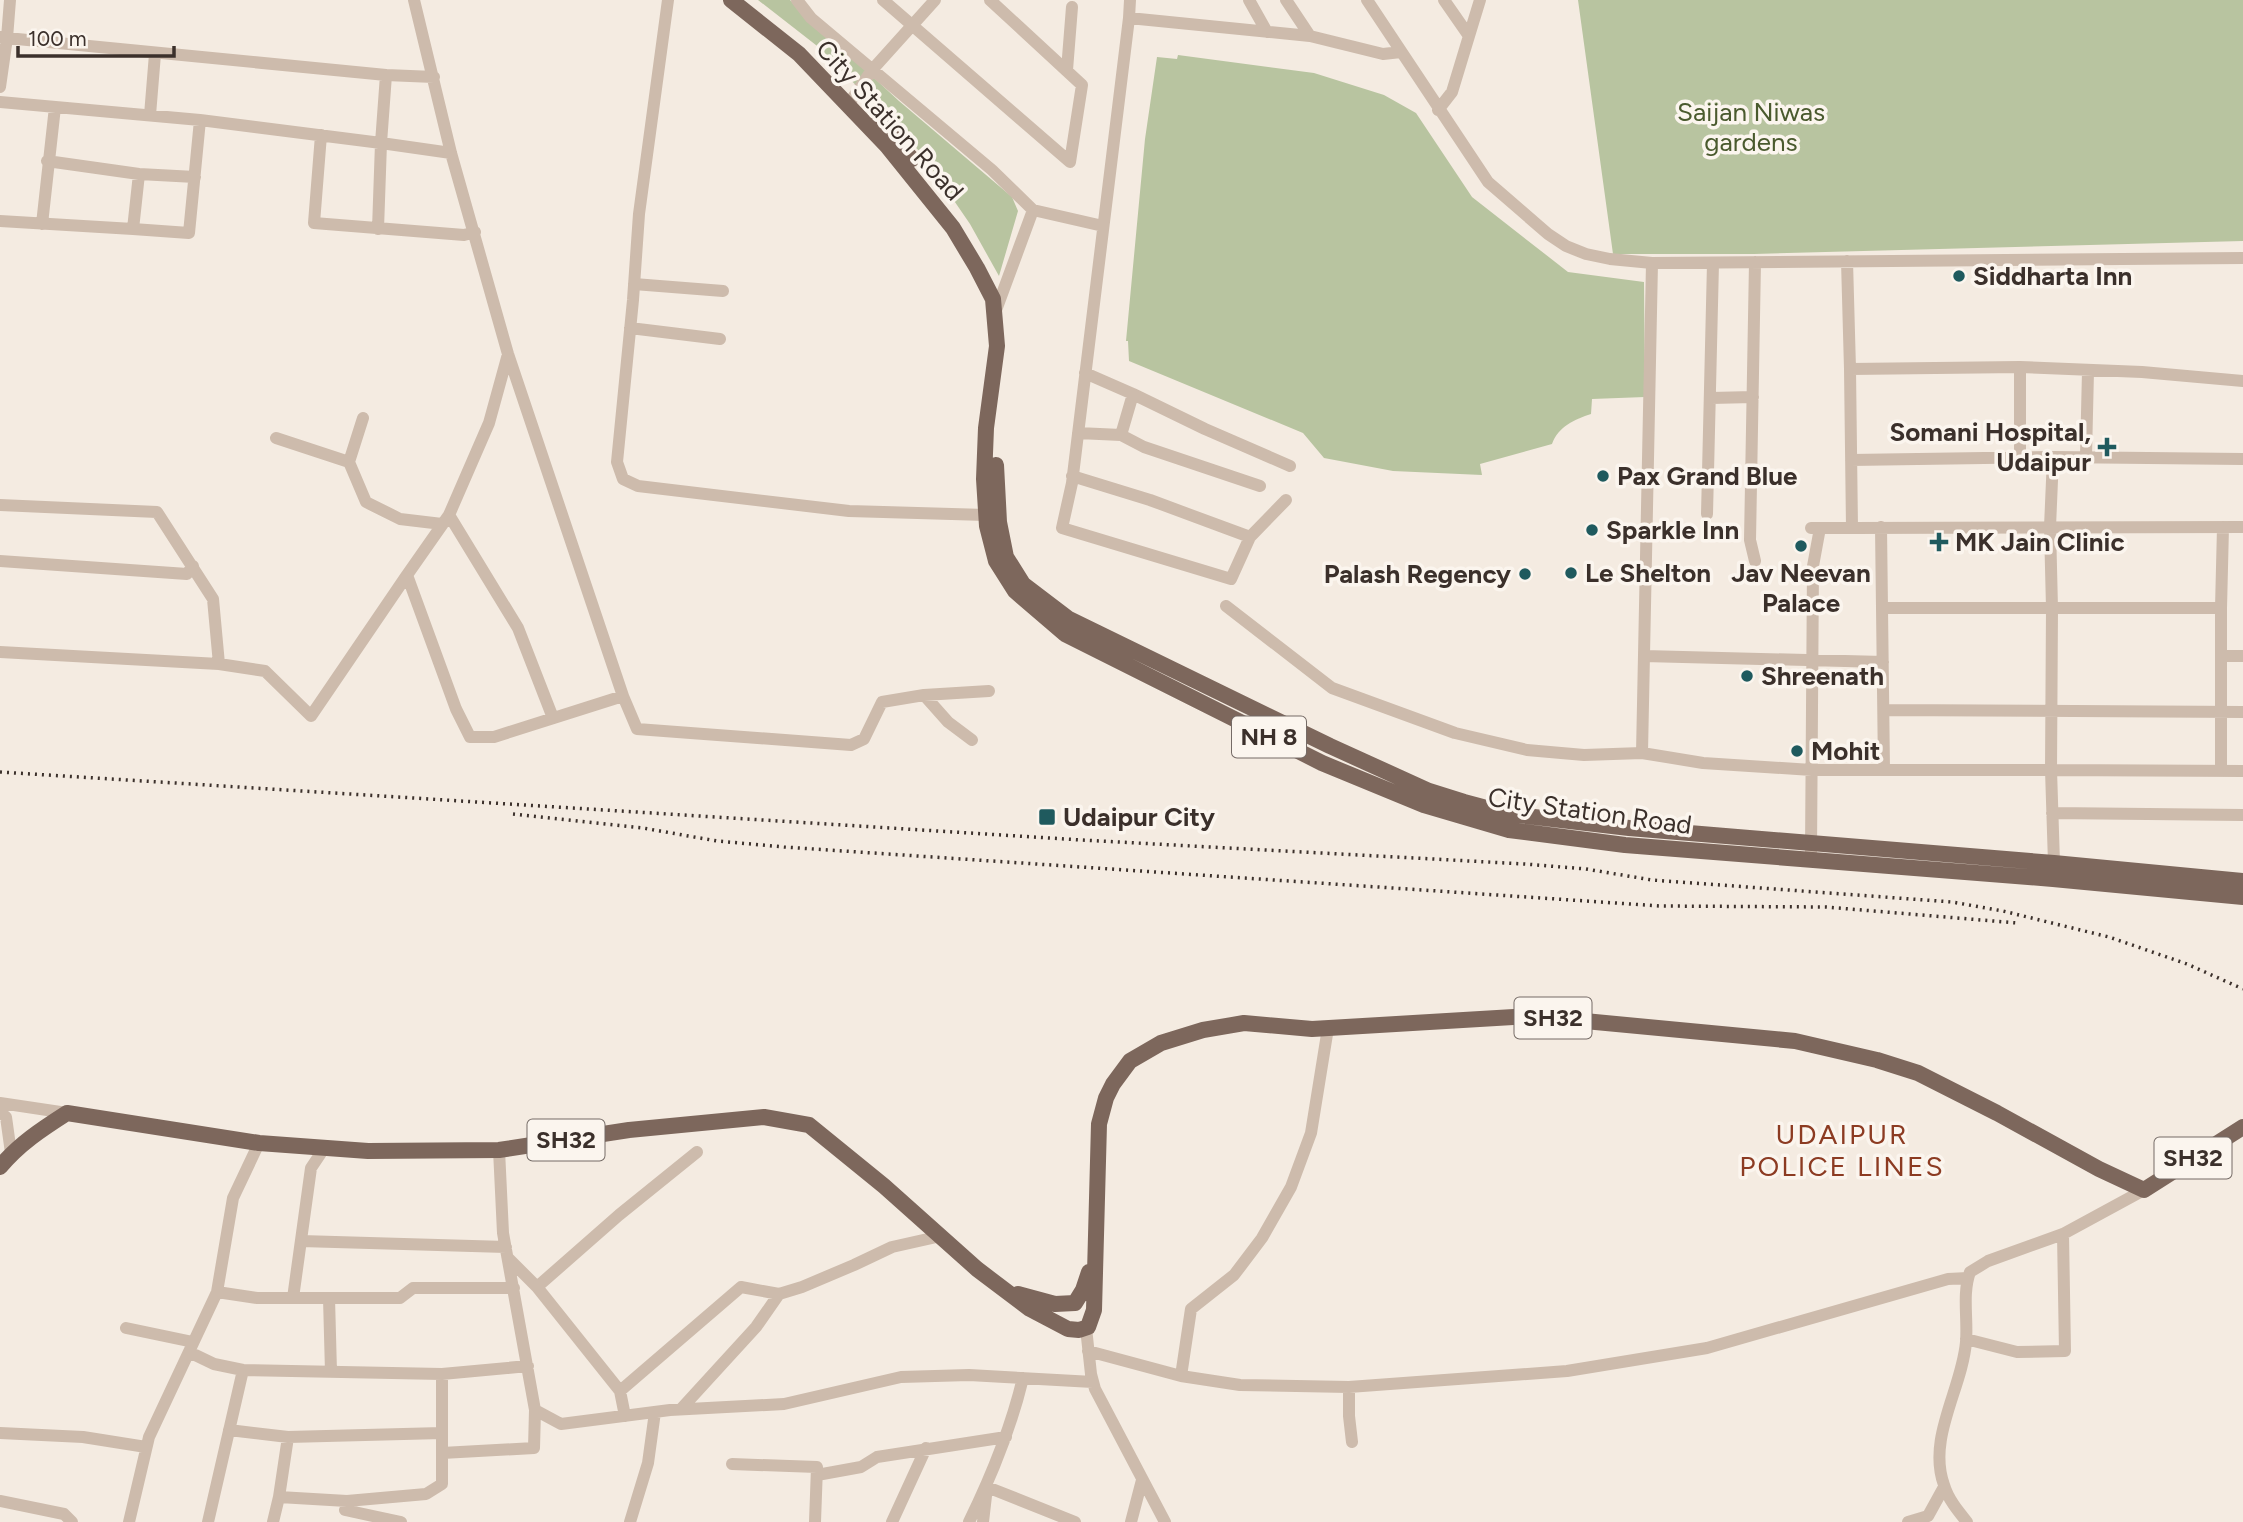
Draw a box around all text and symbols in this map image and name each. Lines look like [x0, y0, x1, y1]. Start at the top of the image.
scale bar [18, 14, 173, 58]
text: 100 m [28, 26, 87, 51]
street label: City Station Road [809, 33, 971, 207]
park label: Saijan Niwas gardens [1677, 96, 1825, 158]
place label: Siddharta Inn [1973, 260, 2132, 292]
marker: Siddharta Inn [1951, 268, 1967, 284]
place label: Somani Hospital, Udaipur [1889, 416, 2091, 478]
marker: Somani Hospital, Udaipur [2097, 437, 2117, 457]
place label: Pax Grand Blue [1617, 460, 1797, 492]
marker: Pax Grand Blue [1595, 468, 1611, 484]
place label: Sparkle Inn [1606, 514, 1739, 546]
marker: Sparkle Inn [1584, 522, 1600, 538]
place label: MK Jain Clinic [1955, 526, 2125, 558]
marker: MK Jain Clinic [1929, 532, 1949, 552]
marker: Jav Neevan Palace [1793, 538, 1809, 554]
place label: Le Shelton [1585, 557, 1711, 589]
place label: Jav Neevan Palace [1731, 557, 1871, 619]
place label: Palash Regency [1324, 558, 1511, 590]
marker: Le Shelton [1563, 565, 1579, 581]
marker: Palash Regency [1517, 566, 1533, 582]
place label: Shreenath [1761, 660, 1884, 692]
marker: Shreenath [1739, 668, 1755, 684]
road number: NH 8 [1232, 716, 1306, 758]
place label: Mohit [1811, 735, 1880, 767]
marker: Mohit [1789, 743, 1805, 759]
street label: City Station Road [1486, 781, 1694, 841]
place label: Udaipur City [1063, 801, 1215, 833]
marker: Udaipur City [1037, 807, 1057, 827]
road number: SH32 [1514, 998, 1592, 1038]
district label: UDAIPUR POLICE LINES [1739, 1117, 1945, 1183]
road number: SH32 [528, 1120, 604, 1160]
road number: SH32 [2154, 1138, 2232, 1178]

